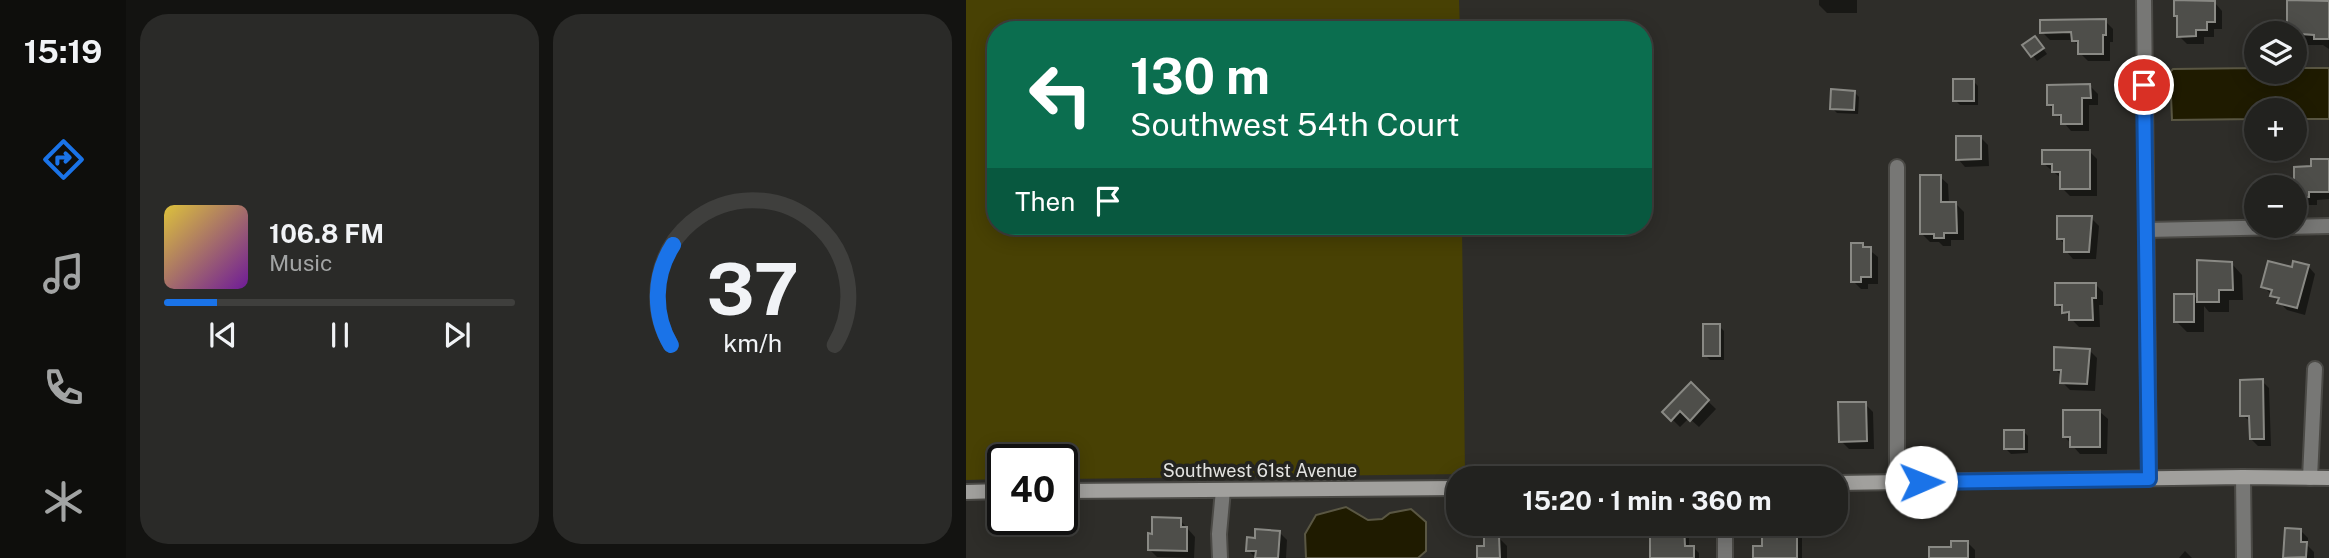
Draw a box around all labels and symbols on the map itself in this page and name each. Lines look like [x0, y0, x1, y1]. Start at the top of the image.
pin [2114, 55, 2174, 115]
speed limit sign: 40 [987, 444, 1078, 535]
position arrow [1884, 445, 1958, 519]
street label: Southwest 61st Avenue [1163, 460, 1357, 481]

